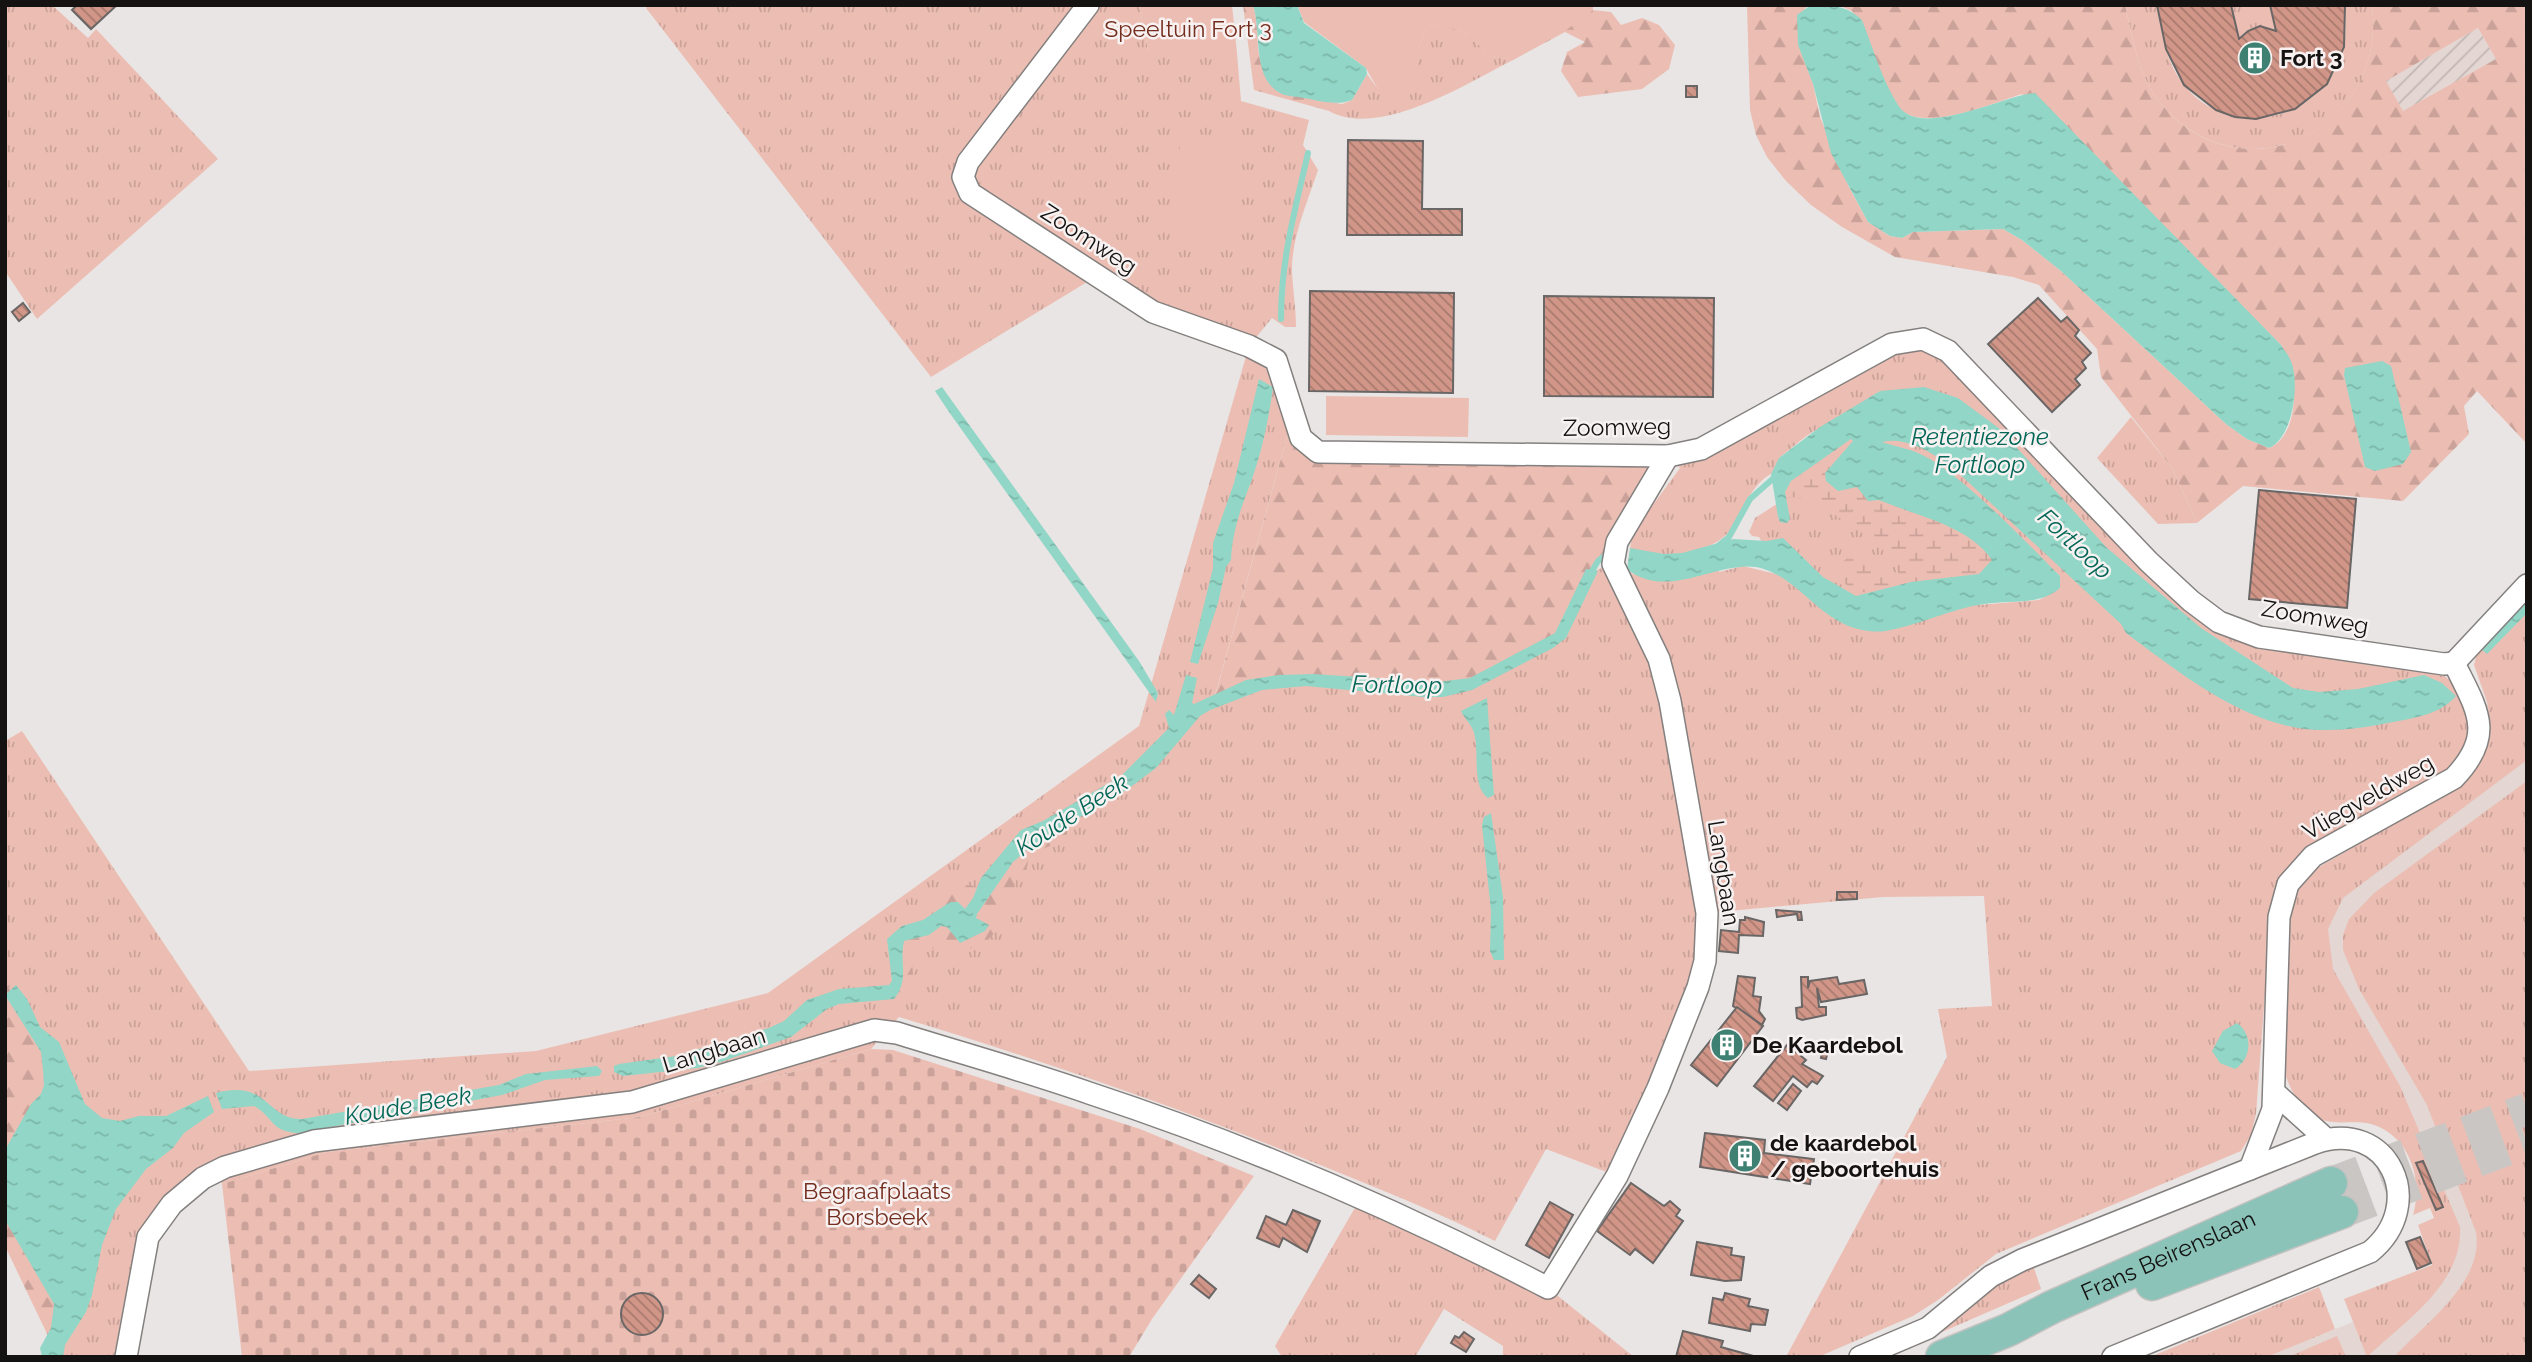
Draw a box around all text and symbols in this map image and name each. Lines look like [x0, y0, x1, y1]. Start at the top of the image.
park label: Speeltuin Fort 3 [1104, 15, 1272, 42]
building icon: Fort 3 [2236, 39, 2274, 77]
place label: Fort 3 [2280, 44, 2343, 71]
street label: Zoomweg [1036, 198, 1142, 279]
street label: Zoomweg [1563, 412, 1671, 441]
water label: Retentiezone Fortloop [1911, 422, 2049, 479]
water label: Fortloop [2032, 502, 2118, 585]
street label: Zoomweg [2259, 594, 2371, 639]
water label: Fortloop [1351, 669, 1443, 700]
street label: Vliegveldweg [2298, 748, 2438, 845]
water label: Koude Beek [1010, 767, 1134, 862]
street label: Langbaan [1703, 818, 1746, 928]
street label: Langbaan [659, 1021, 769, 1078]
building icon: De Kaardebol [1708, 1026, 1746, 1064]
place label: De Kaardebol [1752, 1031, 1903, 1058]
water label: Koude Beek [342, 1080, 474, 1131]
place label: de kaardebol / geboortehuis [1770, 1129, 1939, 1182]
building icon: de kaardebol / geboortehuis [1726, 1137, 1764, 1175]
park label: Begraafplaats Borsbeek [803, 1177, 951, 1230]
street label: Frans Beirenslaan [2076, 1204, 2259, 1305]

